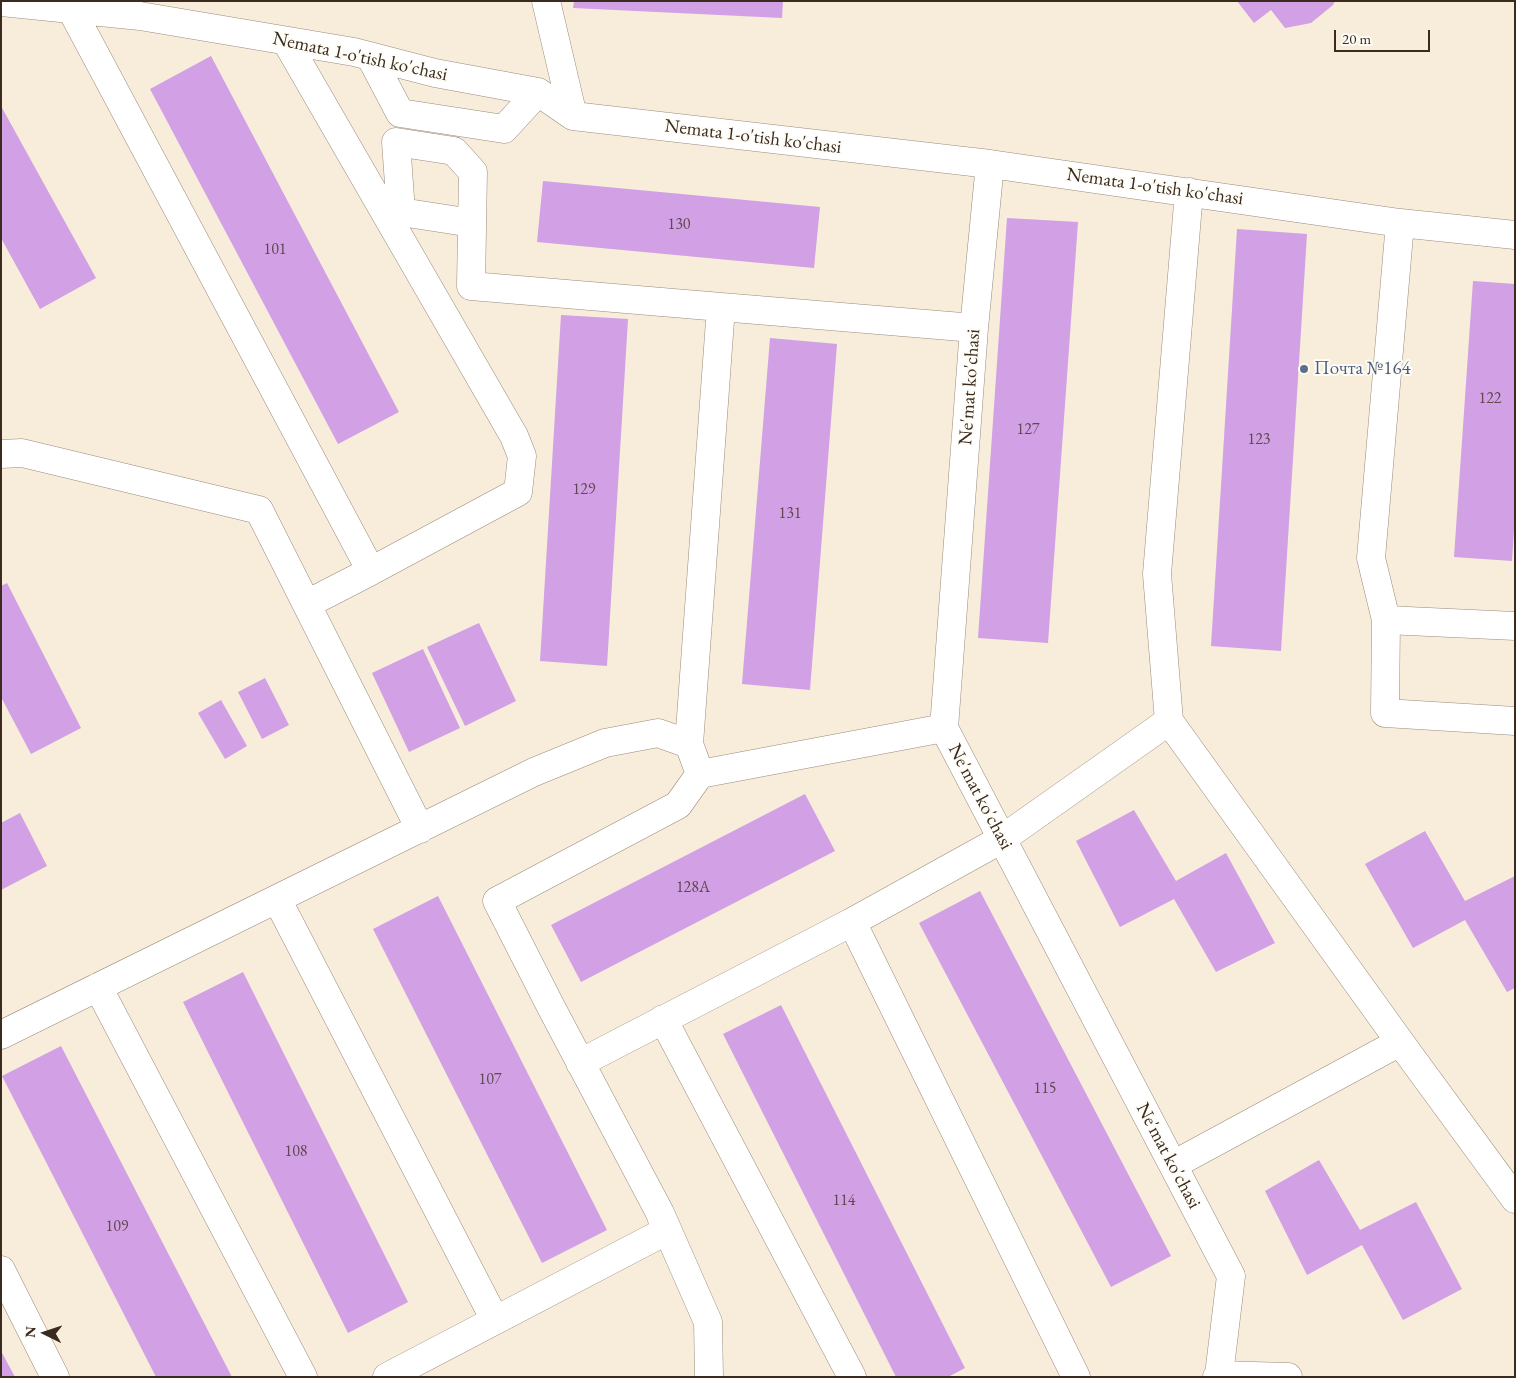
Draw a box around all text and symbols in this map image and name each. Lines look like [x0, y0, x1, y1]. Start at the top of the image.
scale bar [1336, 20, 1432, 52]
street label: Nemata 1-o'tish ko'chasi [271, 27, 449, 87]
text: 20 m [1342, 29, 1371, 48]
street label: Nemata 1-o'tish ko'chasi [663, 115, 843, 159]
street label: Nemata 1-o'tish ko'chasi [1065, 163, 1245, 211]
house number: 130 [667, 215, 691, 235]
house number: 101 [263, 240, 287, 260]
street label: Ne'mat ko'chasi [955, 328, 985, 446]
place label: Почта №164 [1314, 358, 1411, 380]
marker: Почта №164 [1298, 363, 1310, 375]
house number: 122 [1478, 389, 1502, 409]
house number: 127 [1016, 420, 1040, 440]
house number: 123 [1247, 430, 1271, 450]
house number: 129 [572, 480, 596, 500]
house number: 131 [778, 504, 802, 524]
street label: Ne'mat ko'chasi [943, 740, 1017, 854]
house number: 128A [676, 878, 710, 898]
house number: 107 [478, 1070, 502, 1090]
house number: 115 [1033, 1079, 1057, 1099]
street label: Ne'mat ko'chasi [1131, 1099, 1205, 1213]
house number: 108 [284, 1142, 308, 1162]
house number: 114 [832, 1191, 856, 1211]
house number: 109 [105, 1217, 129, 1237]
north arrow [20, 1308, 70, 1358]
text: N [21, 1326, 39, 1338]

